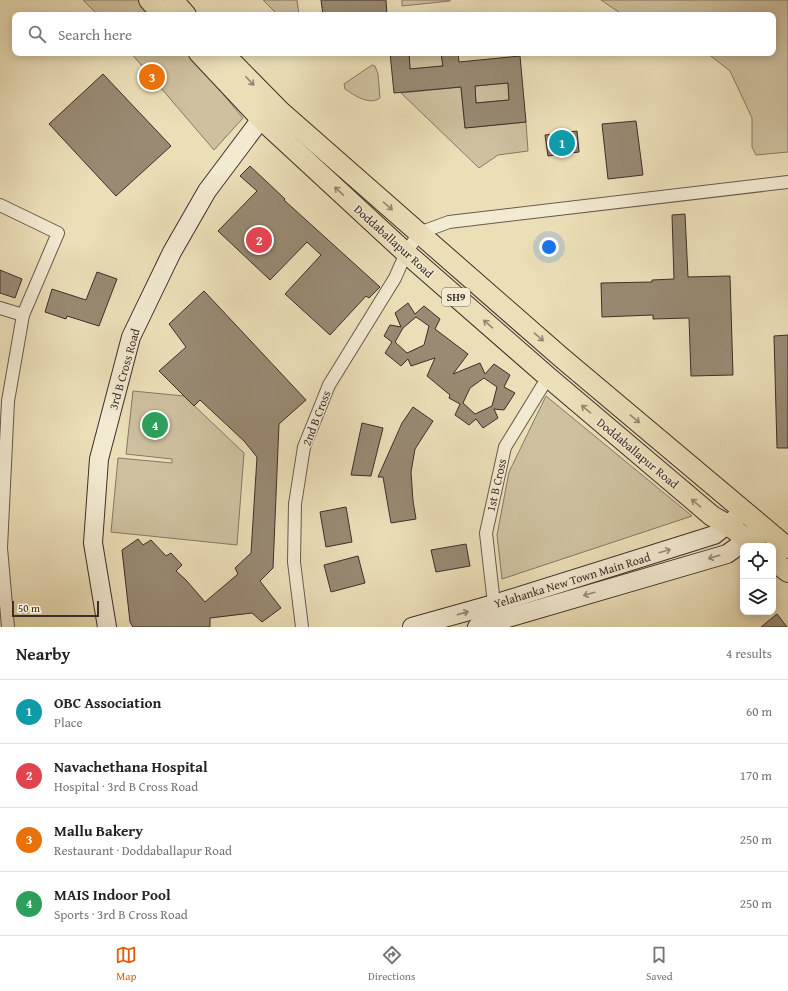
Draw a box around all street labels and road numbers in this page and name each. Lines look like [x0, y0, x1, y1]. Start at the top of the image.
street label: Doddaballapur Road [350, 201, 438, 282]
road number: SH9 [442, 288, 470, 306]
street label: 3rd B Cross Road [104, 326, 144, 412]
street label: 2nd B Cross [298, 388, 334, 448]
street label: Doddaballapur Road [594, 414, 683, 493]
street label: 1st B Cross [482, 457, 510, 513]
street label: Yelahanka New Town Main Road [492, 548, 653, 612]

